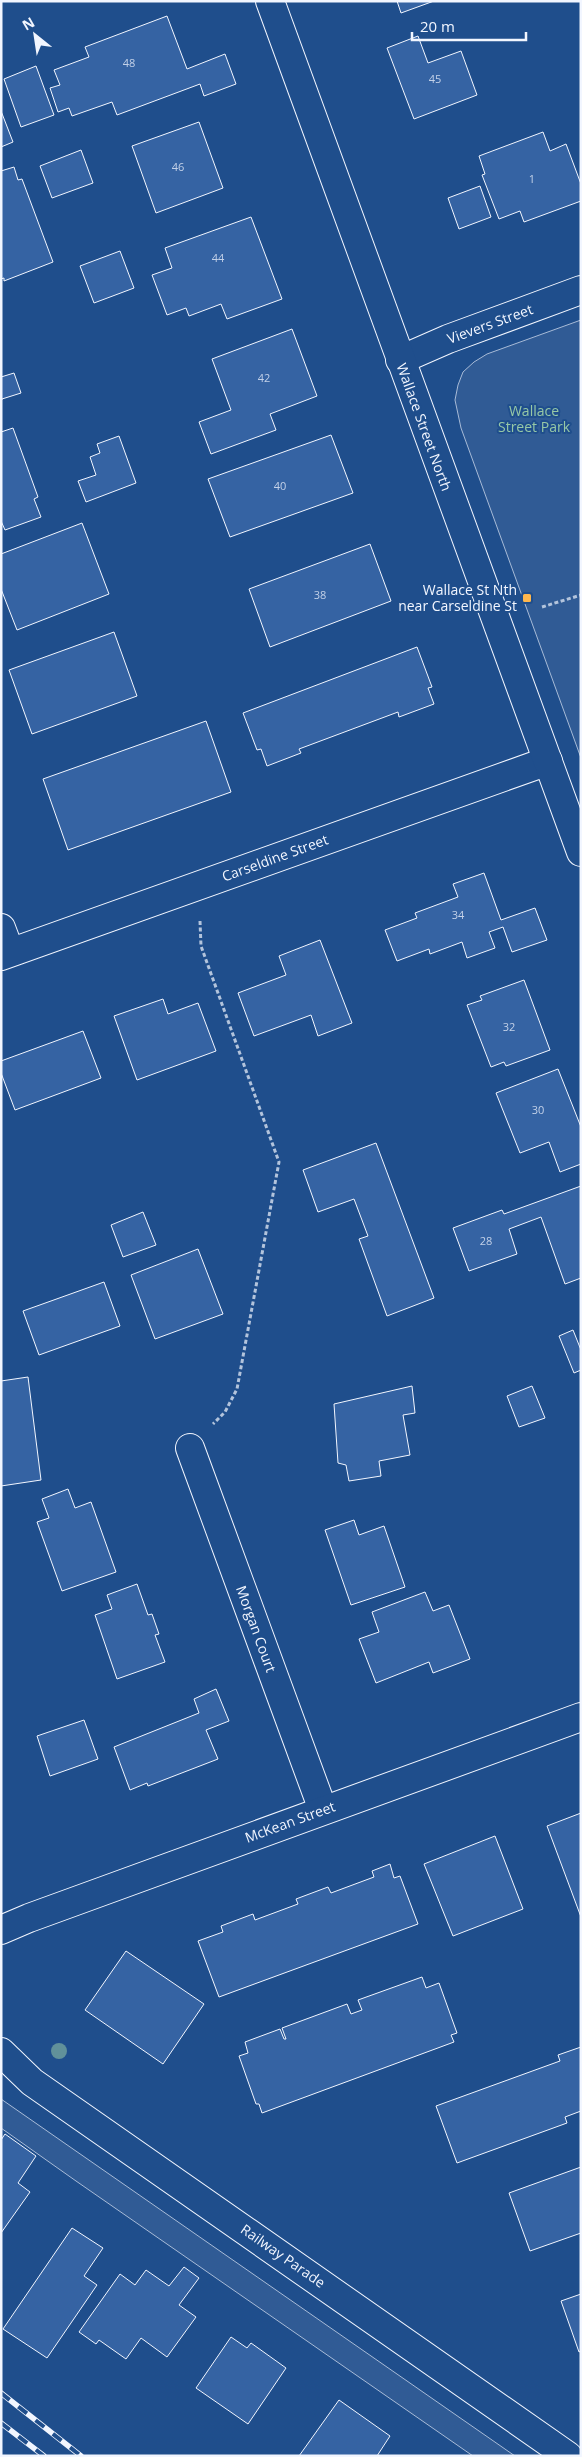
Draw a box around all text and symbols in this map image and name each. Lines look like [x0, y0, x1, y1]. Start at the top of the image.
north arrow [10, 10, 60, 60]
scale bar [412, 10, 526, 42]
text: N [19, 12, 38, 34]
text: 20 m [420, 16, 455, 36]
house number: 48 [123, 55, 135, 70]
house number: 45 [429, 71, 441, 86]
house number: 46 [172, 159, 184, 174]
house number: 1 [529, 171, 535, 186]
house number: 44 [212, 250, 225, 265]
street label: Vievers Street [444, 299, 535, 348]
street label: Wallace Street North [392, 360, 456, 493]
house number: 42 [258, 370, 270, 385]
park label: Wallace Street Park [498, 401, 571, 436]
house number: 40 [274, 478, 286, 493]
place label: Wallace St Nth near Carseldine St [398, 580, 517, 615]
house number: 38 [314, 587, 326, 602]
marker: Wallace St Nth near Carseldine St [521, 592, 533, 604]
street label: Carseldine Street [219, 830, 331, 886]
house number: 34 [452, 907, 465, 922]
house number: 32 [503, 1019, 515, 1034]
house number: 30 [532, 1102, 544, 1117]
house number: 28 [480, 1233, 492, 1248]
street label: Morgan Court [232, 1583, 281, 1675]
street label: McKean Street [242, 1796, 338, 1847]
street label: Railway Parade [237, 2219, 329, 2292]

